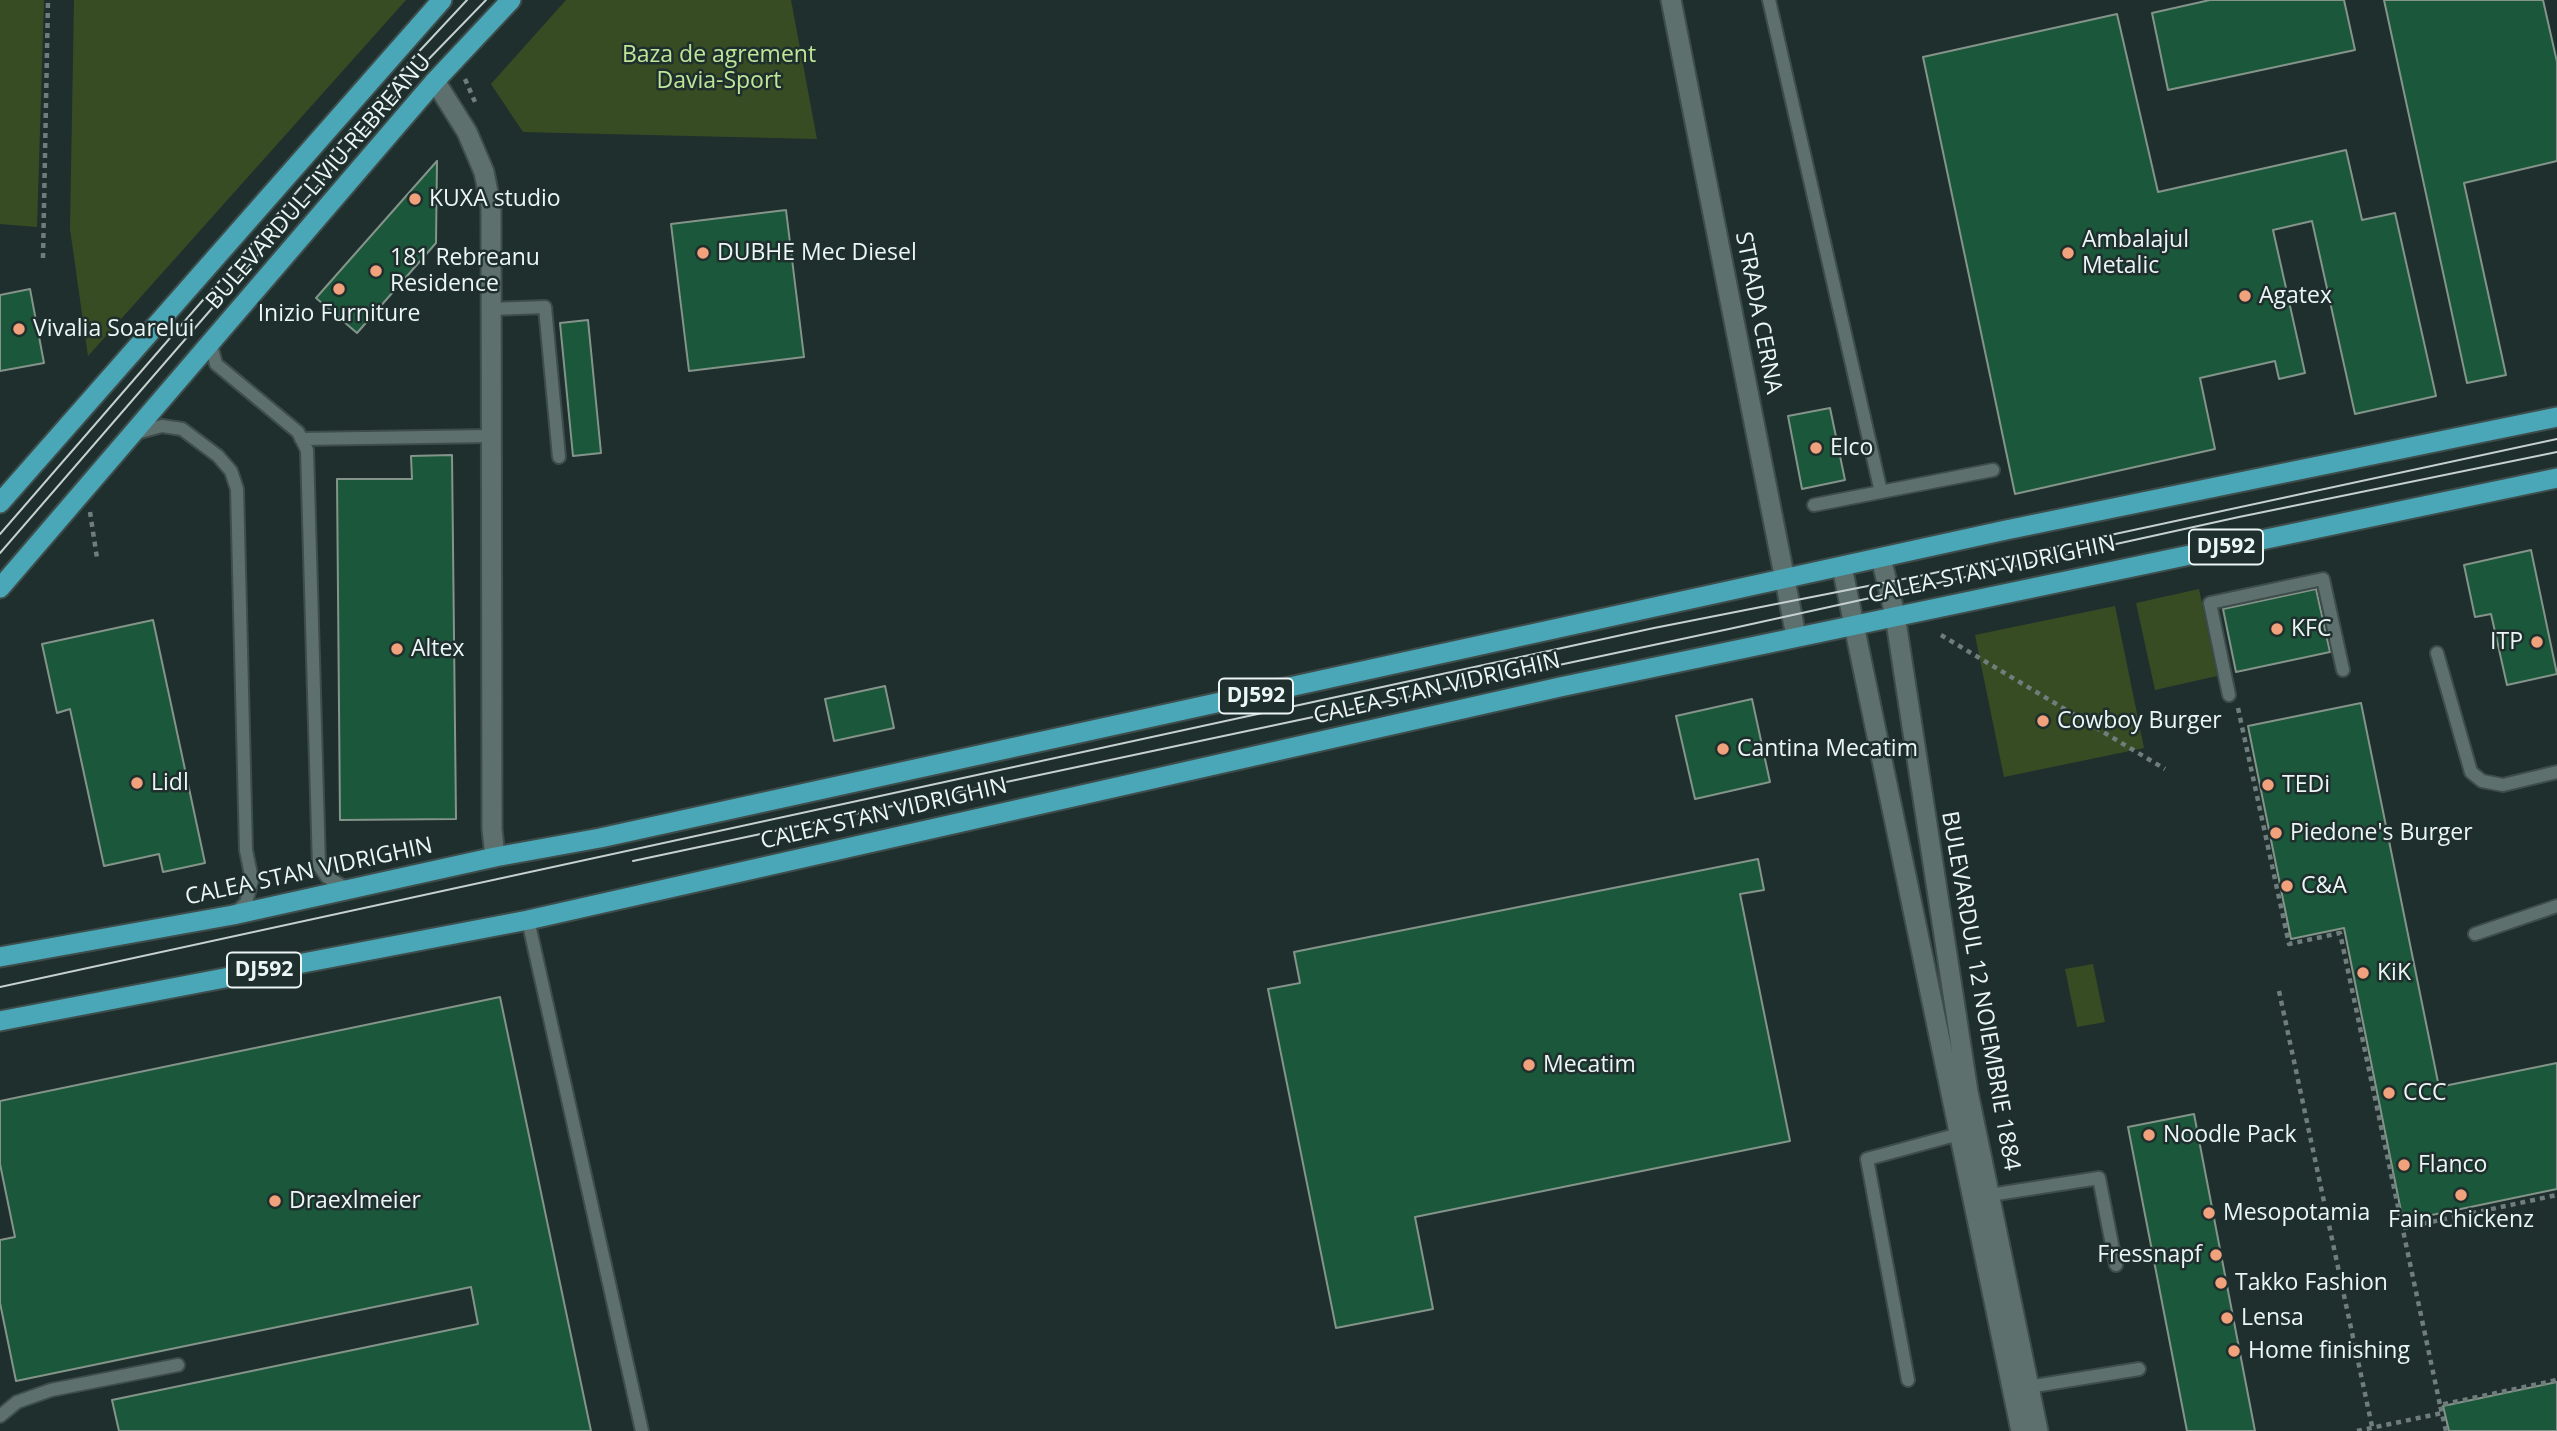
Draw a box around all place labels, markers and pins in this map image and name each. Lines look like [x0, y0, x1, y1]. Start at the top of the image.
place label: KUXA studio [429, 185, 561, 213]
marker: KUXA studio [407, 191, 423, 207]
place label: Ambalajul Metalic [2082, 226, 2189, 280]
place label: DUBHE Mec Diesel [717, 239, 917, 267]
place label: 181 Rebreanu Residence [390, 244, 540, 298]
marker: DUBHE Mec Diesel [695, 245, 711, 261]
marker: Ambalajul Metalic [2060, 245, 2076, 261]
marker: 181 Rebreanu Residence [368, 263, 384, 279]
marker: Inizio Furniture [331, 281, 347, 297]
place label: Agatex [2259, 282, 2332, 310]
marker: Agatex [2237, 288, 2253, 304]
place label: Inizio Furniture [258, 300, 420, 328]
place label: Vivalia Soarelui [33, 315, 194, 343]
marker: Vivalia Soarelui [11, 321, 27, 337]
place label: Elco [1830, 434, 1873, 462]
marker: Elco [1808, 440, 1824, 456]
place label: KFC [2291, 615, 2331, 643]
marker: KFC [2269, 621, 2285, 637]
place label: ITP [2490, 628, 2523, 656]
marker: ITP [2529, 634, 2545, 650]
place label: Altex [411, 635, 465, 663]
marker: Altex [389, 641, 405, 657]
place label: Cowboy Burger [2057, 707, 2222, 735]
marker: Cowboy Burger [2035, 713, 2051, 729]
place label: Cantina Mecatim [1737, 735, 1918, 763]
marker: Cantina Mecatim [1715, 741, 1731, 757]
place label: Lidl [151, 769, 189, 797]
place label: TEDi [2282, 771, 2330, 799]
marker: Lidl [129, 775, 145, 791]
marker: TEDi [2260, 777, 2276, 793]
place label: Piedone's Burger [2290, 819, 2473, 847]
marker: Piedone's Burger [2268, 825, 2284, 841]
place label: C&A [2301, 872, 2347, 900]
marker: C&A [2279, 878, 2295, 894]
place label: KiK [2377, 959, 2411, 987]
marker: KiK [2355, 965, 2371, 981]
place label: Mecatim [1543, 1051, 1636, 1079]
marker: Mecatim [1521, 1057, 1537, 1073]
place label: CCC [2403, 1079, 2446, 1107]
marker: CCC [2381, 1085, 2397, 1101]
place label: Noodle Pack [2163, 1121, 2296, 1149]
marker: Noodle Pack [2141, 1127, 2157, 1143]
place label: Flanco [2418, 1151, 2487, 1179]
marker: Flanco [2396, 1157, 2412, 1173]
place label: Draexlmeier [289, 1187, 421, 1215]
marker: Fain Chickenz [2453, 1187, 2469, 1203]
marker: Draexlmeier [267, 1193, 283, 1209]
place label: Mesopotamia [2223, 1199, 2370, 1227]
marker: Mesopotamia [2201, 1205, 2217, 1221]
place label: Fain Chickenz [2388, 1206, 2534, 1234]
place label: Fressnapf [2097, 1241, 2202, 1269]
marker: Fressnapf [2208, 1247, 2224, 1263]
place label: Takko Fashion [2235, 1269, 2388, 1297]
marker: Takko Fashion [2213, 1275, 2229, 1291]
place label: Lensa [2241, 1304, 2304, 1332]
marker: Lensa [2219, 1310, 2235, 1326]
place label: Home finishing [2248, 1337, 2410, 1365]
marker: Home finishing [2226, 1343, 2242, 1359]

